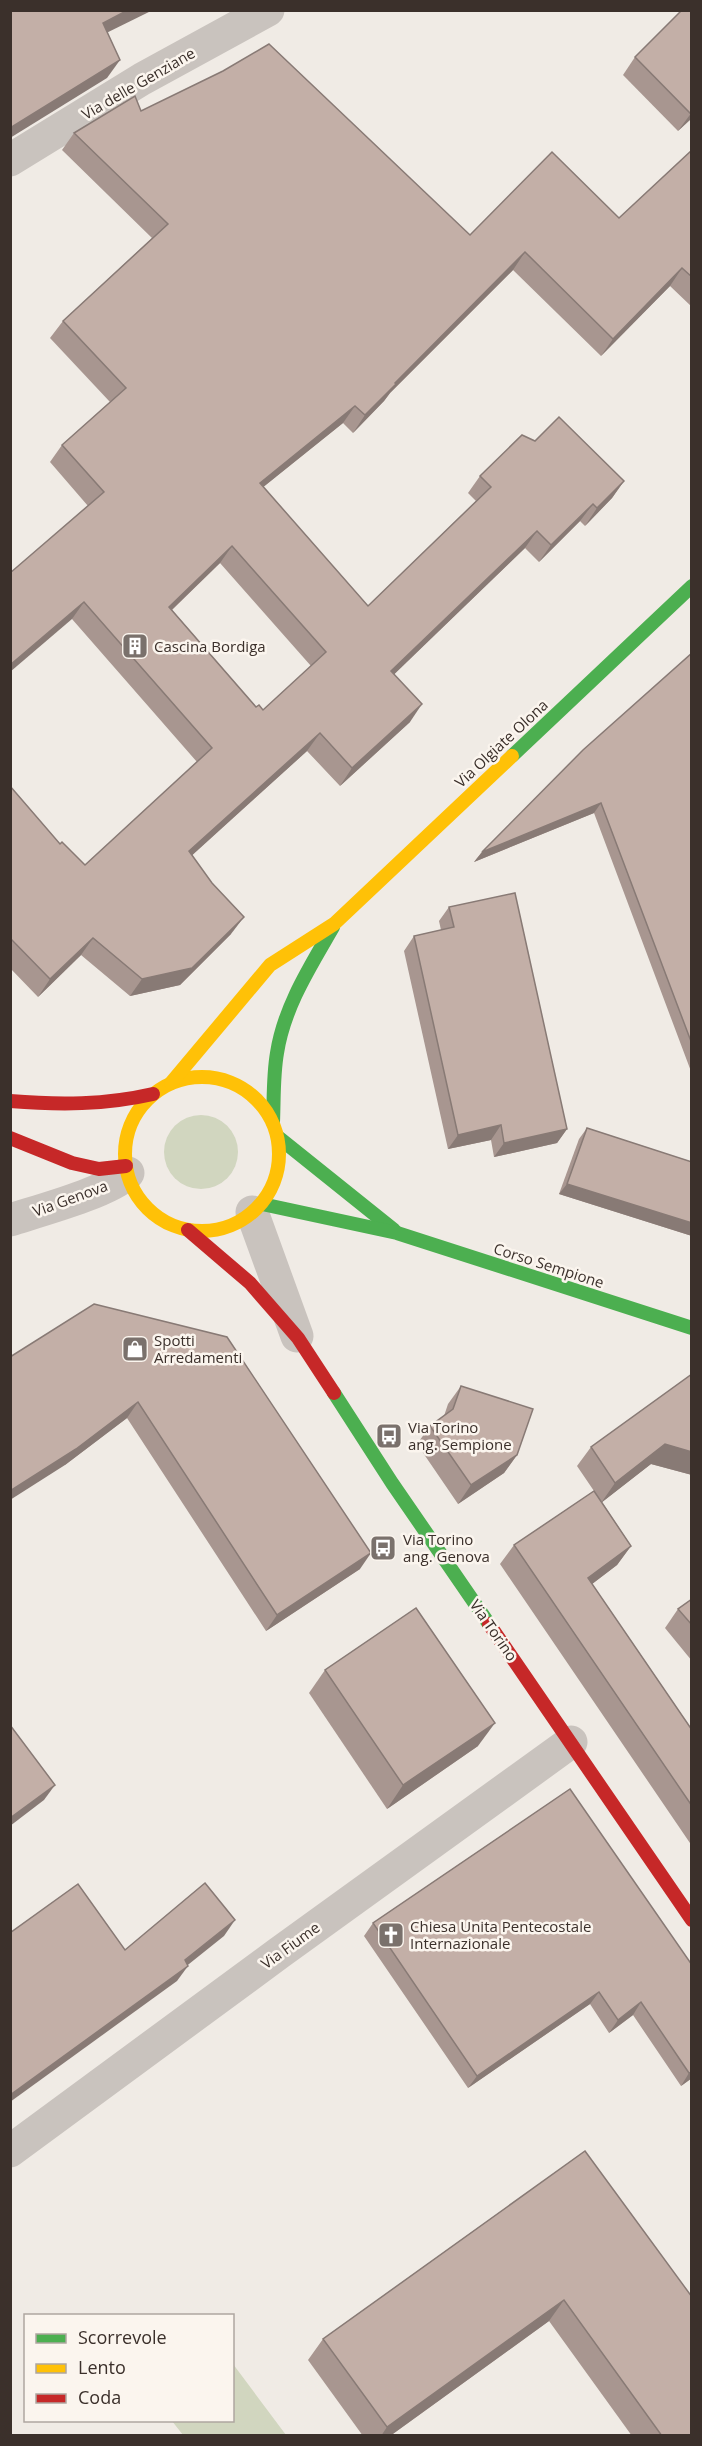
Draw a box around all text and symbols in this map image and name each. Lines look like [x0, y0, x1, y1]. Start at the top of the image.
street label: Via delle Genziane [78, 42, 198, 124]
building icon: Cascina Bordiga [120, 631, 150, 661]
place label: Cascina Bordiga [154, 636, 266, 656]
street label: Via Olgiate Olona [450, 695, 552, 791]
street label: Via Genova [30, 1175, 110, 1221]
street label: Corso Sempione [491, 1238, 607, 1292]
place label: Spotti Arredamenti [154, 1330, 242, 1367]
shop icon: Spotti Arredamenti [120, 1334, 150, 1364]
place label: Via Torino ang. Sempione [408, 1417, 512, 1454]
bus stop icon: Via Torino ang. Sempione [374, 1421, 404, 1451]
place label: Via Torino ang. Genova [403, 1529, 490, 1566]
bus stop icon: Via Torino ang. Genova [368, 1533, 398, 1563]
street label: Via Torino [466, 1595, 522, 1665]
place label: Chiesa Unita Pentecostale Internazionale [410, 1916, 591, 1953]
street label: Via Fiume [257, 1917, 323, 1973]
church icon: Chiesa Unita Pentecostale Internazionale [376, 1920, 406, 1950]
legend [24, 2314, 234, 2422]
text: Scorrevole [78, 2325, 167, 2349]
text: Lento [78, 2355, 126, 2379]
text: Coda [78, 2385, 121, 2409]

